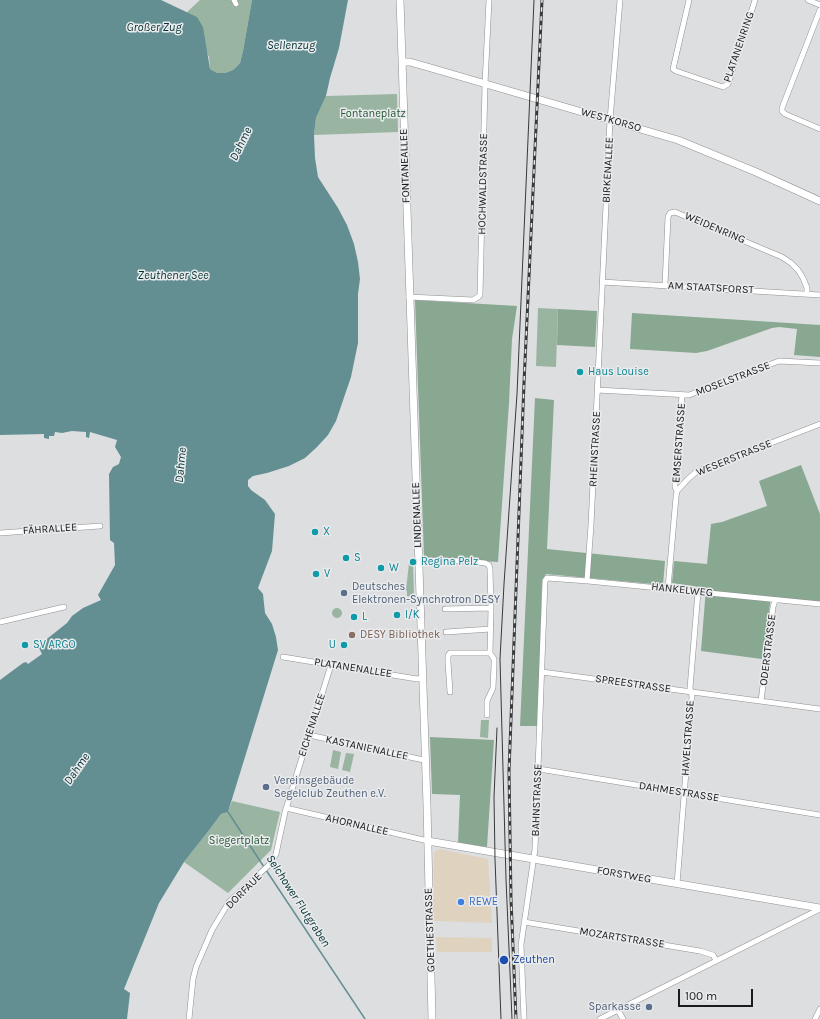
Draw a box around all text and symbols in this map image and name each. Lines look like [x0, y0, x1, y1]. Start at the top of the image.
street label: PLATANENRING [721, 10, 757, 84]
water label: Großer Zug [127, 21, 181, 35]
water label: Sellenzug [267, 39, 315, 53]
street label: WESTKORSO [579, 105, 643, 135]
park label: Fontaneplatz [340, 107, 406, 121]
water label: Dahme [227, 125, 255, 163]
street label: FONTANEALLEE [397, 129, 413, 203]
street label: HOCHWALDSTRASSE [476, 133, 490, 235]
street label: BIRKENALLEE [600, 137, 616, 203]
street label: WEIDENRING [683, 209, 747, 247]
water label: Zeuthener See [137, 269, 209, 283]
street label: AM STAATSFORST [668, 279, 754, 297]
street label: MOSELSTRASSE [694, 359, 772, 399]
place label: Haus Louise [588, 365, 649, 379]
marker: Haus Louise [575, 367, 585, 377]
street label: EMSERSTRASSE [670, 403, 688, 483]
street label: RHEINSTRASSE [586, 411, 604, 487]
street label: WESERSTRASSE [694, 437, 774, 479]
water label: Dahme [172, 447, 190, 483]
street label: LINDENALLEE [409, 482, 425, 548]
street label: FÄHRALLEE [22, 521, 78, 537]
place label: X [323, 525, 330, 539]
marker: X [310, 527, 320, 537]
place label: S [354, 551, 361, 565]
marker: S [341, 553, 351, 563]
place label: Regina Pelz [421, 555, 478, 569]
marker: Regina Pelz [408, 557, 418, 567]
place label: W [389, 561, 399, 575]
marker: W [376, 563, 386, 573]
place label: V [324, 567, 330, 581]
marker: V [311, 569, 321, 579]
place label: Deutsches Elektronen-Synchrotron DESY [352, 580, 500, 606]
street label: HANKELWEG [651, 580, 713, 600]
marker: Deutsches Elektronen-Synchrotron DESY [339, 588, 349, 598]
place label: I/K [405, 608, 420, 622]
place label: L [362, 610, 367, 624]
marker: I/K [392, 610, 402, 620]
marker: L [349, 612, 359, 622]
street label: ODERSTRASSE [757, 613, 779, 687]
place label: DESY Bibliothek [360, 628, 440, 642]
marker: DESY Bibliothek [347, 630, 357, 640]
place label: SV ARGO [33, 638, 76, 652]
place label: U [329, 638, 336, 652]
marker: SV ARGO [20, 640, 30, 650]
marker: U [339, 640, 349, 650]
street label: PLATANENALLEE [313, 655, 393, 681]
street label: SPREESTRASSE [594, 672, 672, 696]
street label: EICHENALLEE [296, 692, 328, 758]
street label: HAVELSTRASSE [679, 700, 697, 776]
street label: KASTANIENALLEE [324, 733, 410, 763]
water label: Dahme [61, 750, 93, 788]
street label: BAHNSTRASSE [529, 763, 545, 837]
place label: Vereinsgebäude Segelclub Zeuthen e.V. [274, 774, 386, 800]
street label: DAHMESTRASSE [638, 779, 720, 805]
marker: Vereinsgebäude Segelclub Zeuthen e.V. [261, 782, 271, 792]
street label: AHORNALLEE [324, 811, 390, 839]
park label: Siegertplatz [209, 834, 269, 848]
water label: Selchower Flutgraben [263, 852, 333, 950]
street label: FORSTWEG [596, 864, 652, 886]
street label: DORFAUE [223, 870, 265, 912]
street label: GOETHESTRASSE [422, 888, 438, 972]
place label: REWE [469, 895, 498, 909]
marker: REWE [456, 897, 466, 907]
street label: MOZARTSTRASSE [578, 925, 666, 951]
place label: Zeuthen [513, 953, 555, 967]
marker: Zeuthen [498, 954, 510, 966]
scale bar [680, 981, 755, 1007]
text: 100 m [685, 989, 717, 1003]
place label: Sparkasse [588, 1000, 641, 1014]
marker: Sparkasse [644, 1002, 654, 1012]

